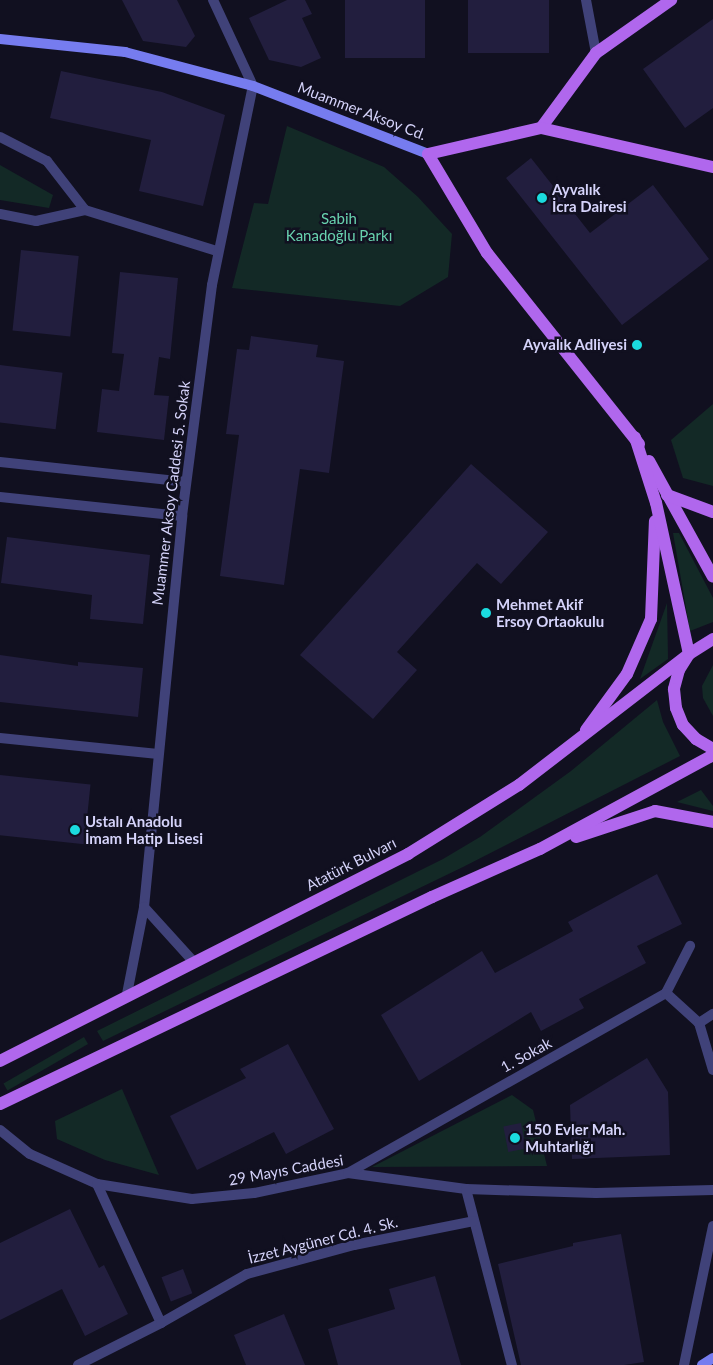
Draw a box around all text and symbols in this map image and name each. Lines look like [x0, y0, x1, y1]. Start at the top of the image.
street label: Muammer Aksoy Cd. [295, 78, 429, 144]
place label: Ayvalık İcra Dairesi [552, 180, 627, 215]
marker: Ayvalık İcra Dairesi [536, 192, 548, 204]
park label: Sabih Kanadoğlu Parkı [286, 209, 392, 244]
place label: Ayvalık Adliyesi [522, 336, 627, 354]
marker: Ayvalık Adliyesi [631, 339, 643, 351]
street label: Muammer Aksoy Caddesi 5. Sokak [148, 379, 194, 607]
place label: Mehmet Akif Ersoy Ortaokulu [496, 595, 605, 630]
marker: Mehmet Akif Ersoy Ortaokulu [480, 607, 492, 619]
place label: Ustalı Anadolu İmam Hatip Lisesi [85, 812, 203, 847]
marker: Ustalı Anadolu İmam Hatip Lisesi [69, 824, 81, 836]
street label: Atatürk Bulvarı [303, 834, 399, 894]
street label: 1. Sokak [497, 1034, 555, 1076]
place label: 150 Evler Mah. Muhtarlığı [525, 1120, 626, 1155]
marker: 150 Evler Mah. Muhtarlığı [509, 1132, 521, 1144]
street label: 29 Mayıs Caddesi [227, 1151, 345, 1189]
street label: İzzet Aygüner Cd. 4. Sk. [246, 1213, 400, 1267]

